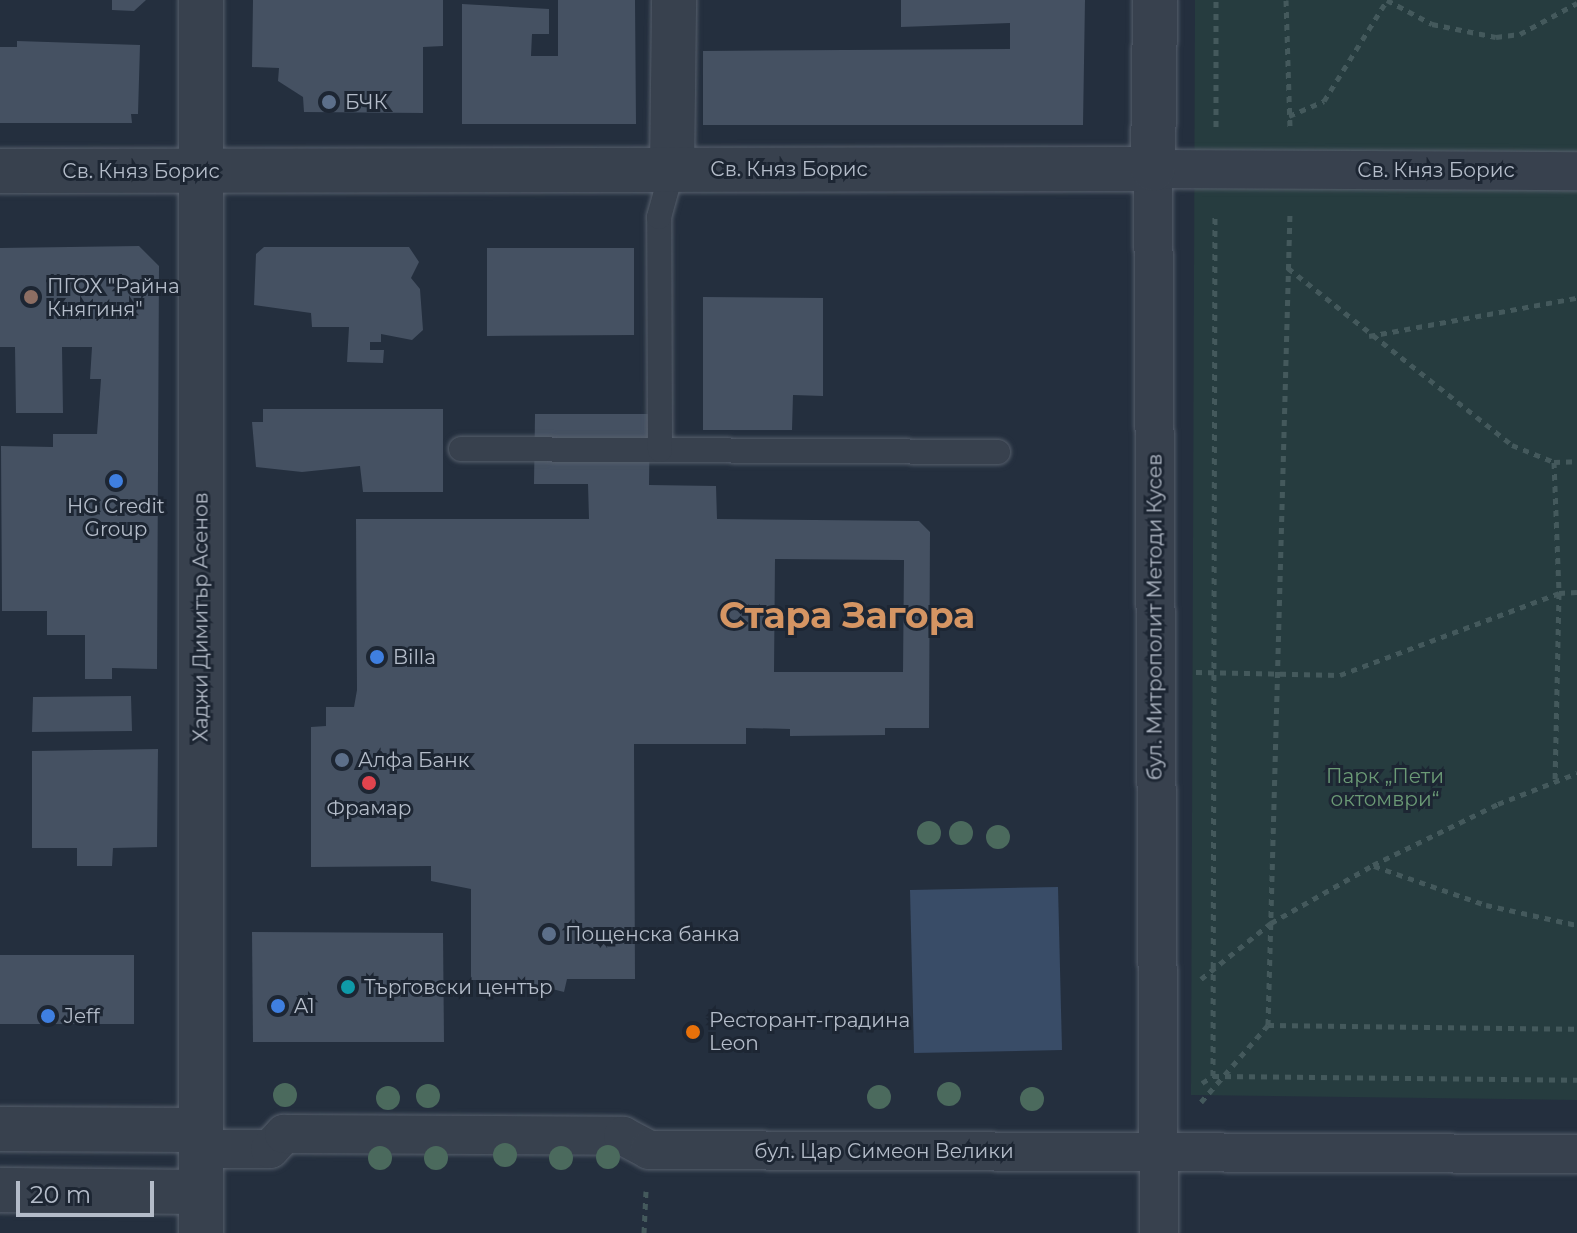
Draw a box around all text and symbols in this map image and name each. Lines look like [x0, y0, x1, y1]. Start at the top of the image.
place label: БЧК [345, 90, 387, 114]
marker: БЧК [320, 93, 338, 111]
street label: Св. Княз Борис [710, 157, 868, 181]
street label: Св. Княз Борис [1357, 158, 1515, 182]
street label: Св. Княз Борис [62, 159, 220, 183]
place label: ПГОХ "Райна Княгиня" [47, 274, 180, 321]
marker: ПГОХ "Райна Княгиня" [22, 288, 40, 306]
street label: бул. Митрополит Методи Кусев [1143, 454, 1167, 780]
marker: HG Credit Group [107, 472, 125, 490]
street label: Хаджи Димитър Асенов [189, 492, 213, 742]
place label: HG Credit Group [67, 494, 165, 541]
district label: Стара Загора [719, 594, 975, 638]
place label: Billa [393, 645, 436, 669]
marker: Billa [368, 648, 386, 666]
place label: Алфа Банк [358, 748, 469, 772]
marker: Алфа Банк [333, 751, 351, 769]
park label: Парк „Пети октомври“ [1326, 764, 1444, 811]
marker: Фрамар [360, 774, 378, 792]
place label: Фрамар [327, 796, 411, 820]
place label: Пощенска банка [565, 922, 740, 946]
marker: Пощенска банка [540, 925, 558, 943]
place label: Търговски център [364, 975, 553, 999]
marker: Търговски център [339, 978, 357, 996]
place label: A1 [294, 994, 315, 1018]
marker: A1 [269, 997, 287, 1015]
place label: Jeff [64, 1004, 100, 1028]
marker: Jeff [39, 1007, 57, 1025]
place label: Ресторант-градина Leon [709, 1008, 910, 1055]
marker: Ресторант-градина Leon [684, 1023, 702, 1041]
street label: бул. Цар Симеон Велики [754, 1139, 1014, 1163]
scale bar [20, 1165, 158, 1215]
text: 20 m [30, 1180, 91, 1209]

